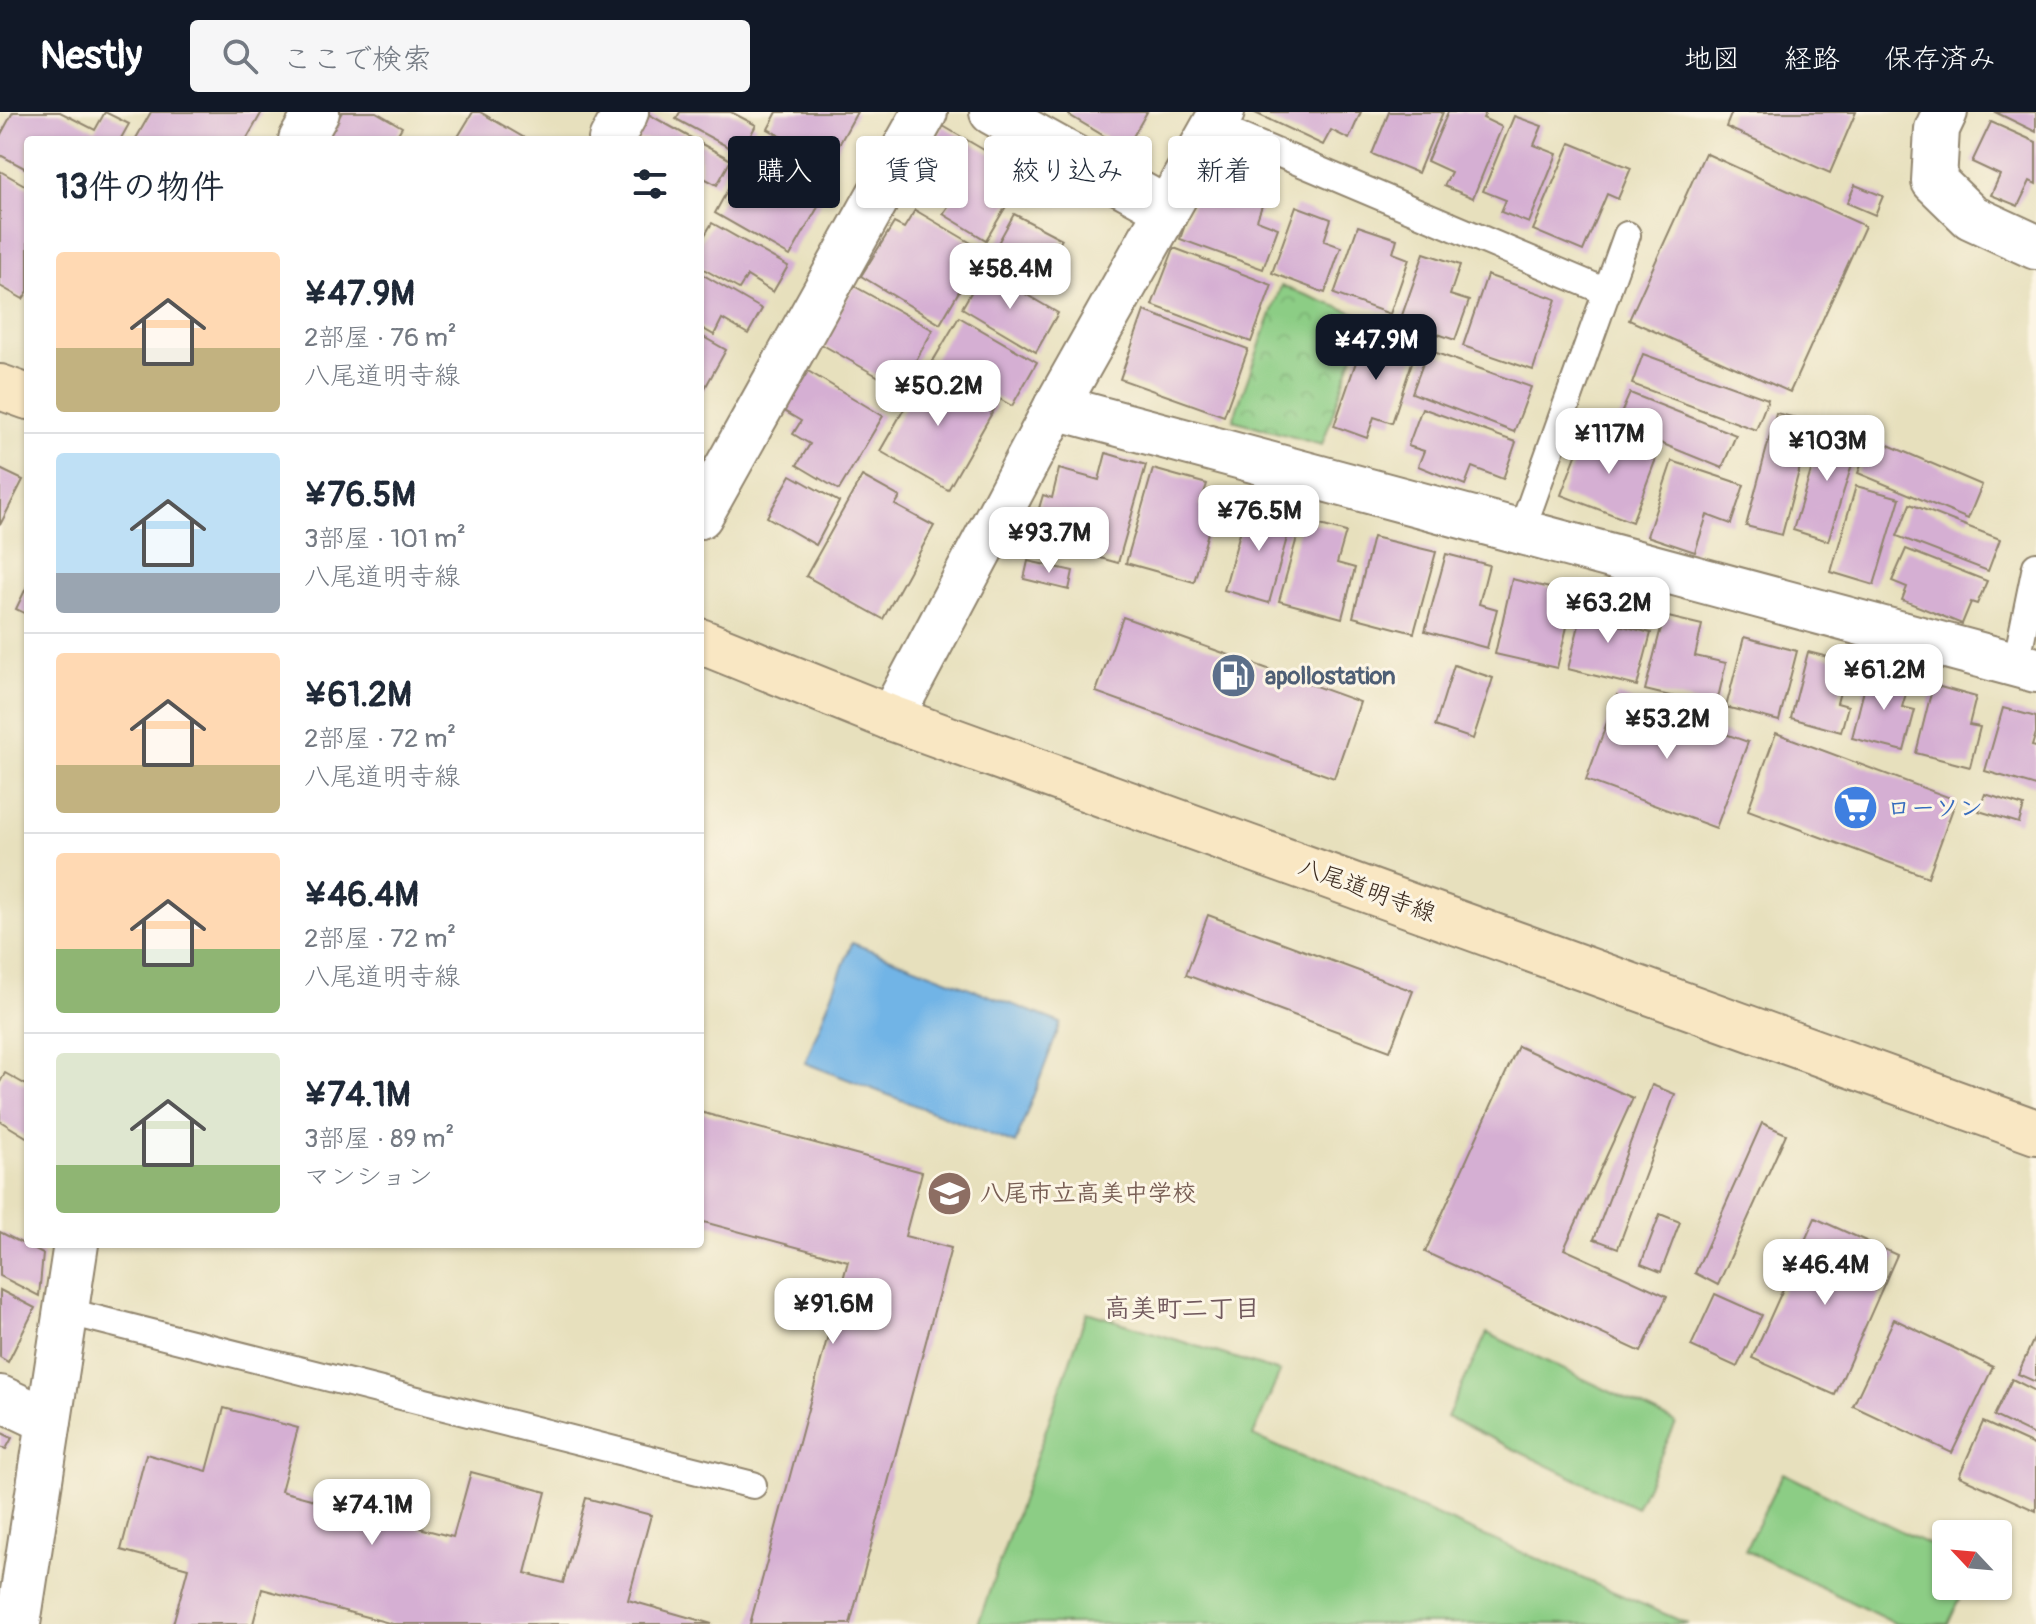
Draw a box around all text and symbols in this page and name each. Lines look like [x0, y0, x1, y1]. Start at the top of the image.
search box [190, 20, 750, 92]
text: Nestly [40, 32, 142, 80]
icon: search [218, 34, 262, 78]
text: ここで検索 [282, 41, 432, 78]
text: 地図 [1684, 42, 1740, 77]
text: 経路 [1784, 42, 1840, 77]
text: 保存済み [1884, 42, 1996, 77]
chip: 購入 [728, 136, 840, 208]
chip: 賃貸 [856, 136, 968, 208]
chip: 絞り込み [984, 136, 1152, 208]
chip: 新着 [1168, 136, 1280, 208]
icon: filters [628, 162, 672, 206]
text: 13件の物件 [56, 166, 224, 209]
pin: ¥58.4M [945, 243, 1075, 311]
text: ¥58.4M [968, 253, 1052, 285]
text: ¥47.9M [304, 273, 415, 316]
icon: home [120, 284, 216, 380]
pin: ¥47.9M [1311, 314, 1441, 382]
text: 2部屋 · 76 m² [304, 322, 457, 354]
text: ¥47.9M [1334, 324, 1418, 356]
text: 八尾道明寺線 [304, 360, 460, 392]
pin: ¥50.2M [873, 360, 1003, 428]
text: ¥50.2M [894, 370, 982, 402]
pin: ¥117M [1553, 408, 1665, 476]
pin: ¥103M [1771, 415, 1883, 483]
text: ¥117M [1574, 418, 1644, 450]
text: ¥103M [1787, 425, 1867, 457]
text: ¥76.5M [304, 474, 416, 517]
icon: home [120, 485, 216, 581]
pin: ¥76.5M [1194, 485, 1324, 553]
text: ¥76.5M [1216, 495, 1302, 527]
pin: ¥93.7M [984, 507, 1114, 575]
text: ¥93.7M [1007, 517, 1091, 549]
text: 3部屋 · 101 m² [304, 523, 466, 555]
text: 八尾道明寺線 [304, 561, 460, 593]
pin: ¥63.2M [1543, 577, 1673, 645]
text: ¥63.2M [1565, 587, 1651, 619]
pin: ¥61.2M [1819, 644, 1949, 712]
fuel station icon: apollostation [1210, 652, 1258, 700]
text: ¥61.2M [1843, 654, 1925, 686]
place label: apollostation [1265, 662, 1396, 691]
text: ¥61.2M [304, 674, 412, 717]
icon: home [120, 685, 216, 781]
pin: ¥53.2M [1602, 693, 1732, 761]
text: ¥53.2M [1624, 703, 1710, 735]
text: 2部屋 · 72 m² [304, 723, 456, 755]
text: 八尾道明寺線 [304, 761, 460, 793]
supermarket icon: ローソン [1832, 784, 1880, 832]
place label: ローソン [1887, 794, 1983, 823]
street label: 八尾道明寺線 [1294, 852, 1440, 928]
text: ¥46.4M [304, 874, 419, 917]
icon: home [120, 885, 216, 981]
text: 2部屋 · 72 m² [304, 923, 456, 955]
text: 八尾道明寺線 [304, 961, 460, 993]
text: ¥74.1M [304, 1074, 411, 1117]
icon: home [120, 1085, 216, 1181]
text: 3部屋 · 89 m² [304, 1123, 454, 1155]
text: マンション [304, 1161, 433, 1193]
school or university icon: 八尾市立高美中学校 [925, 1169, 973, 1217]
place label: 八尾市立高美中学校 [980, 1179, 1196, 1208]
pin: ¥46.4M [1760, 1239, 1890, 1307]
text: ¥46.4M [1781, 1249, 1869, 1281]
pin: ¥91.6M [768, 1278, 898, 1346]
text: ¥91.6M [792, 1288, 874, 1320]
district label: 高美町二丁目 [1104, 1293, 1260, 1325]
pin: ¥74.1M [307, 1479, 437, 1547]
text: ¥74.1M [331, 1489, 413, 1521]
north arrow [1932, 1520, 2012, 1600]
map controls [1932, 1520, 2012, 1600]

